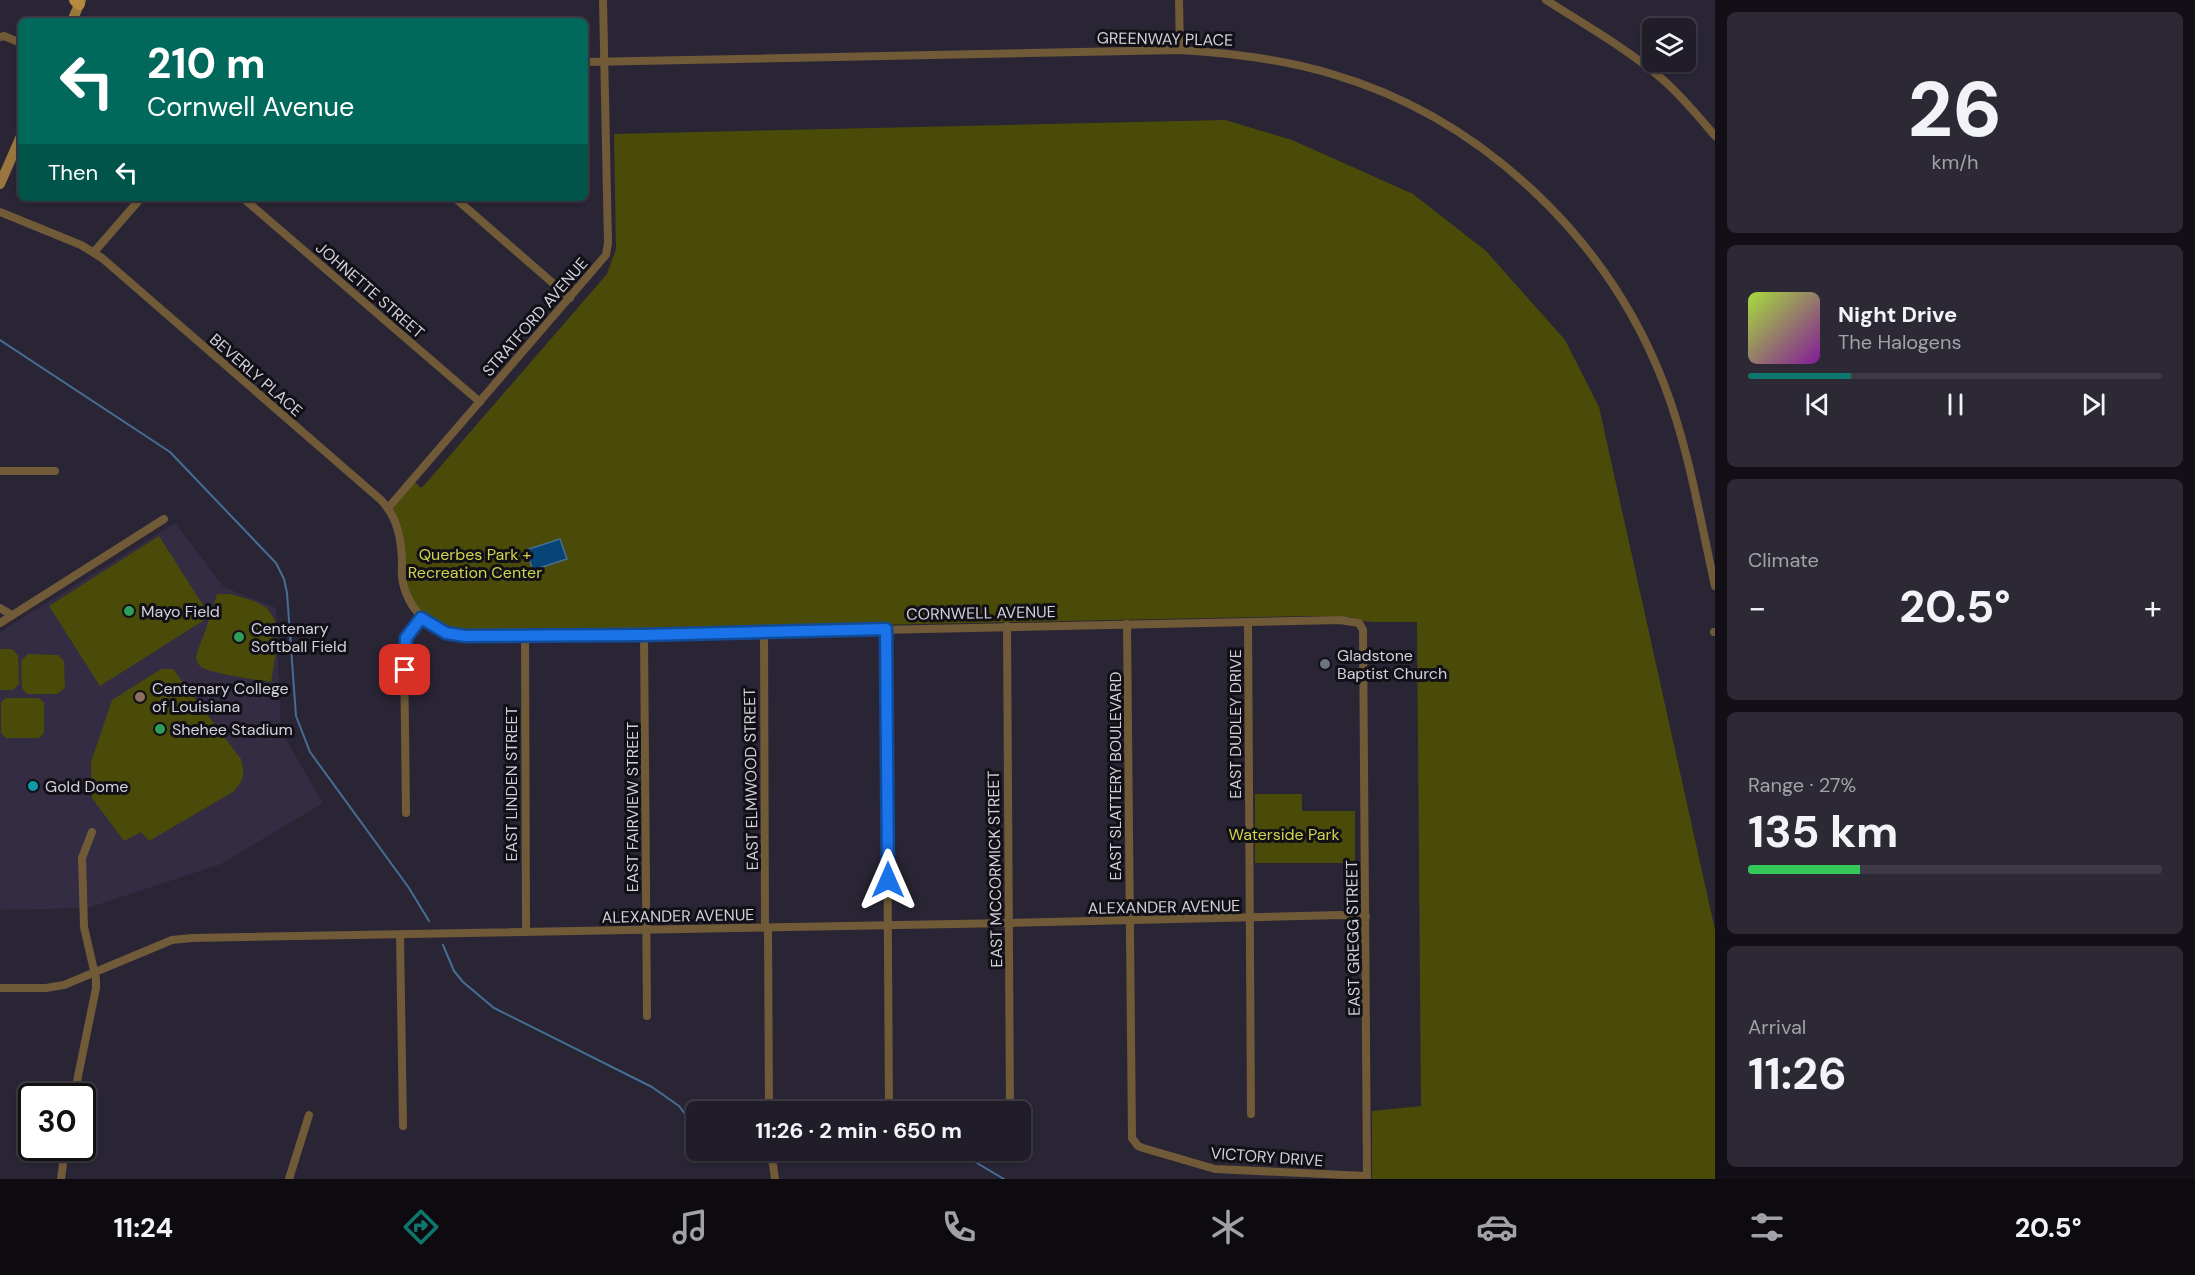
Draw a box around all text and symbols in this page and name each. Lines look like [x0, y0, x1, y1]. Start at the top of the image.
map controls [1642, 18, 1696, 72]
button: layers [1642, 18, 1696, 72]
street label: GREENWAY PLACE [1097, 27, 1233, 51]
text: 210 m [147, 36, 265, 91]
icon: left [48, 42, 126, 120]
text: 26 [1908, 59, 2002, 160]
text: Cornwell Avenue [147, 89, 354, 124]
text: km/h [1931, 149, 1979, 175]
icon: left [110, 156, 143, 189]
text: Then [48, 158, 98, 187]
street label: JOHNETTE STREET [311, 237, 429, 343]
street label: STRATFORD AVENUE [478, 253, 592, 381]
text: Night Drive [1838, 300, 1957, 329]
street label: BEVERLY PLACE [205, 329, 307, 421]
text: The Halogens [1838, 329, 1961, 355]
icon: previous [1801, 388, 1834, 421]
icon: pause [1939, 388, 1972, 421]
icon: next [2077, 388, 2110, 421]
park label: Querbes Park + Recreation Center [408, 544, 542, 583]
text: Climate [1748, 547, 1819, 573]
text: 20.5° [1899, 577, 2011, 636]
text: − [1748, 586, 1766, 629]
text: + [2144, 586, 2162, 629]
place label: Mayo Field [141, 601, 220, 622]
street label: CORNWELL AVENUE [906, 601, 1056, 625]
marker: Mayo Field [122, 604, 136, 618]
place label: Centenary Softball Field [251, 618, 347, 657]
marker: Centenary Softball Field [232, 630, 246, 644]
pin [379, 644, 430, 695]
place label: Gladstone Baptist Church [1337, 645, 1447, 684]
street label: EAST DUDLEY DRIVE [1225, 649, 1246, 799]
icon: arrive [388, 653, 421, 686]
marker: Gladstone Baptist Church [1318, 657, 1332, 671]
street label: EAST SLATTERY BOULEVARD [1105, 672, 1126, 880]
place label: Centenary College of Louisiana [152, 678, 289, 717]
street label: EAST ELMWOOD STREET [739, 688, 763, 870]
marker: Centenary College of Louisiana [133, 690, 147, 704]
street label: EAST LINDEN STREET [501, 706, 522, 862]
place label: Shehee Stadium [172, 719, 293, 740]
marker: Shehee Stadium [153, 722, 167, 736]
street label: EAST FAIRVIEW STREET [622, 722, 643, 892]
street label: EAST MCCORMICK STREET [983, 770, 1007, 968]
text: Range · 27% [1748, 772, 1856, 798]
place label: Gold Dome [45, 776, 128, 797]
marker: Gold Dome [26, 779, 40, 793]
text: 135 km [1748, 802, 1898, 861]
park label: Waterside Park [1228, 824, 1340, 845]
position arrow [856, 848, 920, 912]
street label: EAST GREGG STREET [1341, 860, 1365, 1016]
street label: ALEXANDER AVENUE [1088, 895, 1240, 919]
street label: ALEXANDER AVENUE [602, 904, 754, 928]
text: Arrival [1748, 1014, 1806, 1040]
text: 11:26 [1748, 1044, 1847, 1103]
speed limit sign: 30 [18, 1083, 96, 1161]
text: 11:26 · 2 min · 650 m [755, 1116, 962, 1145]
street label: VICTORY DRIVE [1210, 1143, 1324, 1171]
icon: directions [400, 1206, 442, 1248]
icon: music [669, 1206, 711, 1248]
icon: phone [938, 1206, 980, 1248]
icon: climate [1207, 1206, 1249, 1248]
icon: car [1476, 1206, 1518, 1248]
icon: filters [1746, 1206, 1788, 1248]
text: 11:24 [114, 1210, 173, 1245]
text: 20.5° [2015, 1210, 2081, 1245]

